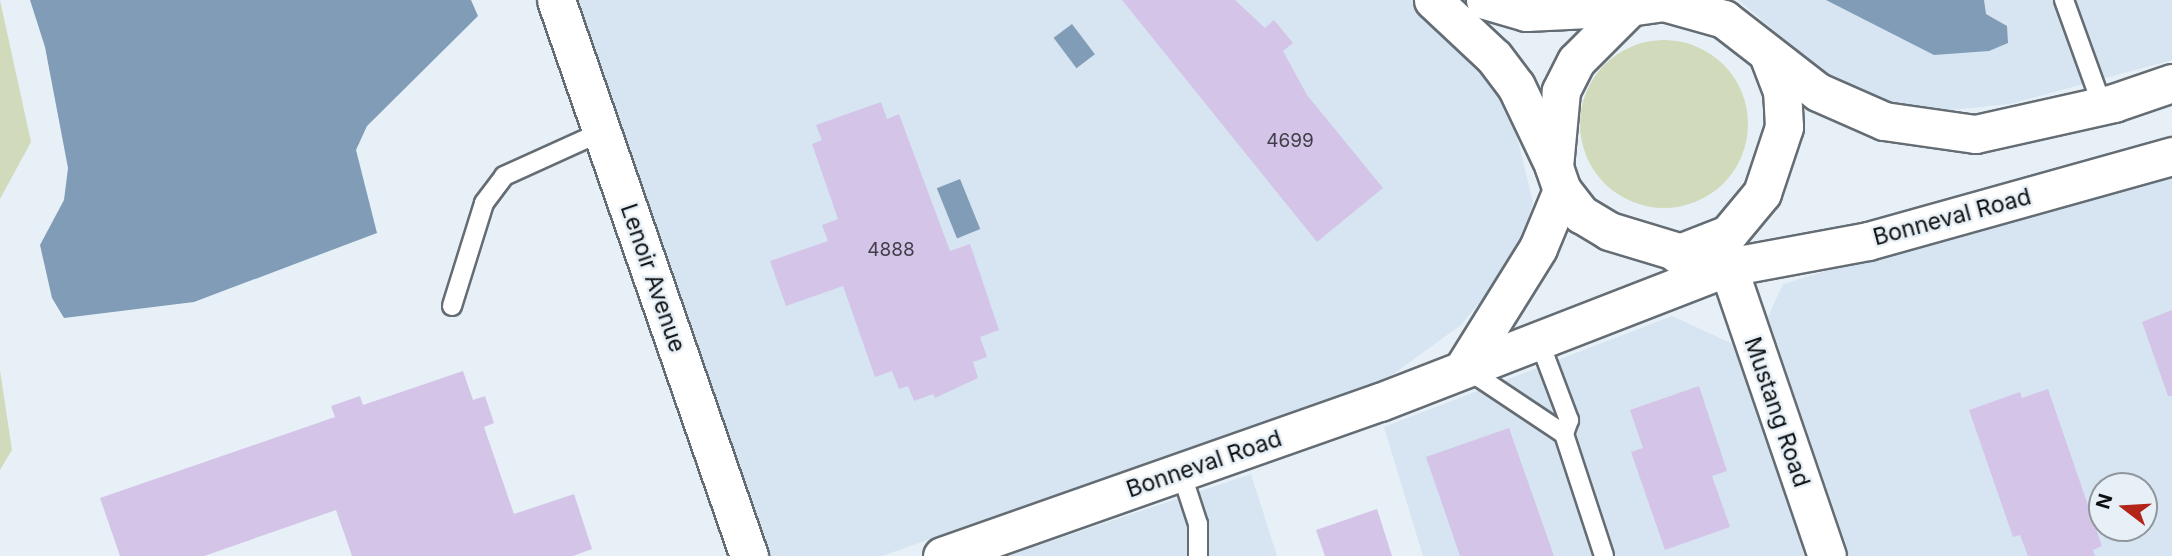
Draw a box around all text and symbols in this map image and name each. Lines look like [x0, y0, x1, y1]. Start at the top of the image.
house number: 4699 [1266, 130, 1314, 152]
street label: Bonneval Road [1870, 183, 2034, 251]
street label: Lenoir Avenue [615, 200, 691, 356]
house number: 4888 [867, 239, 915, 261]
street label: Mustang Road [1738, 333, 1816, 491]
street label: Bonneval Road [1123, 425, 1285, 503]
north arrow [2088, 472, 2158, 542]
text: N [2091, 491, 2117, 512]

